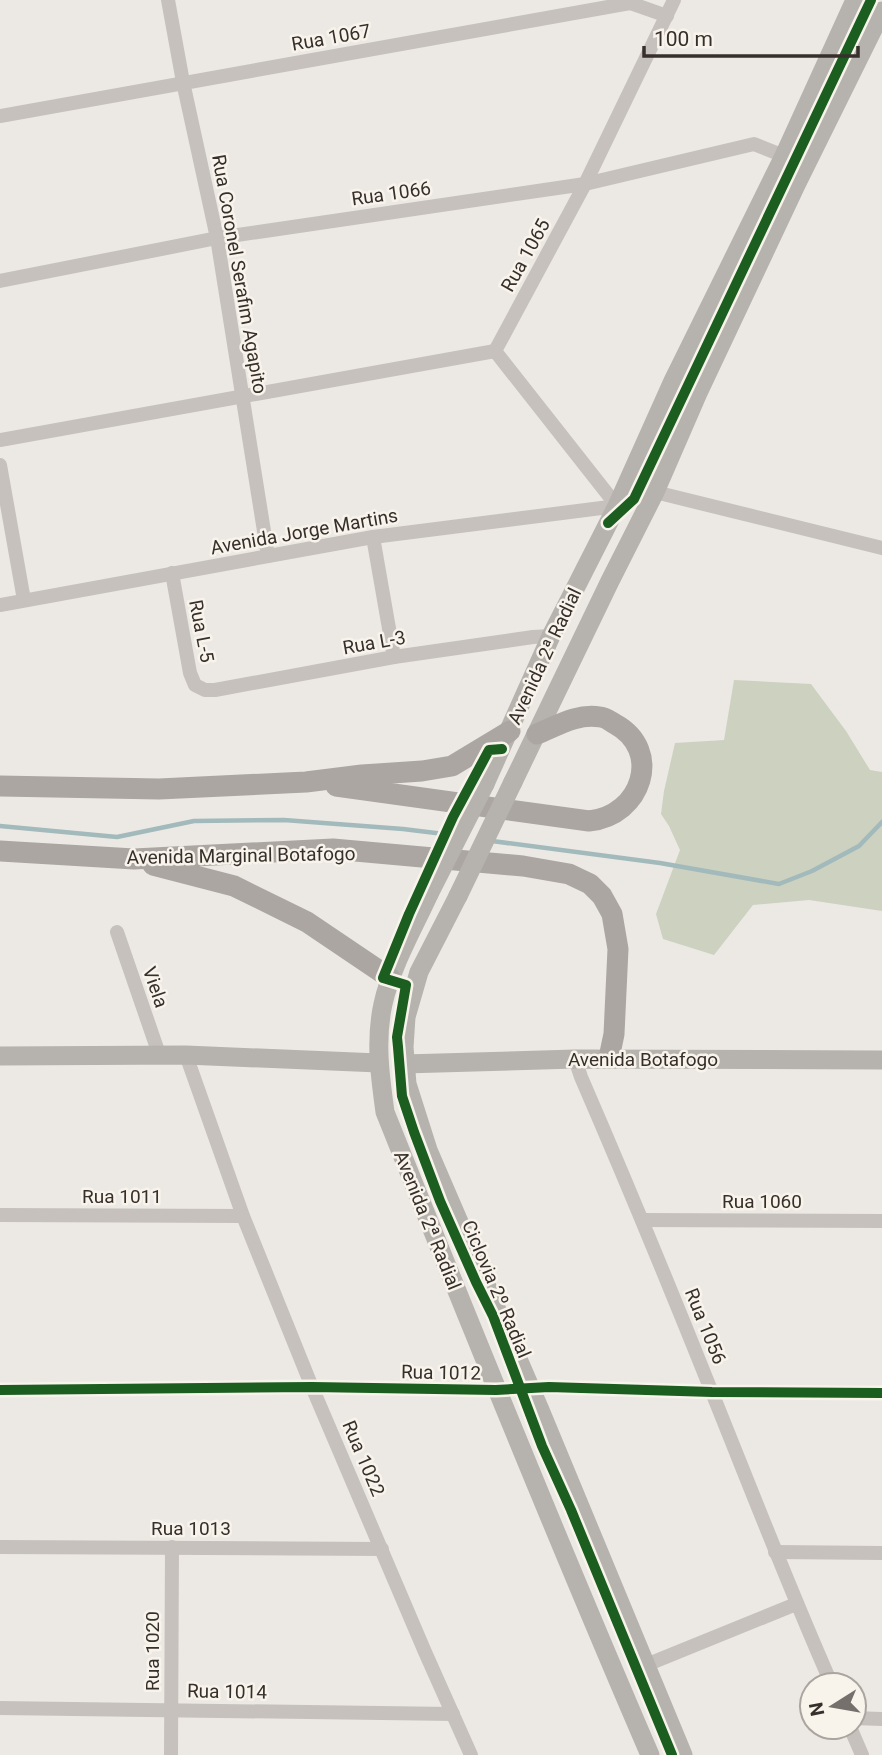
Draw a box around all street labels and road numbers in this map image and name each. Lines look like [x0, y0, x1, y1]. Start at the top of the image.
street label: Rua 1067 [290, 19, 372, 56]
street label: Rua Coronel Serafim Agapito [207, 153, 272, 396]
street label: Rua 1066 [350, 177, 432, 210]
street label: Rua 1065 [496, 215, 555, 296]
street label: Avenida Jorge Martins [209, 504, 400, 559]
street label: Avenida 2ª Radial [503, 584, 586, 728]
street label: Rua L-5 [184, 598, 219, 664]
street label: Rua L-3 [341, 626, 407, 659]
street label: Avenida Marginal Botafogo [126, 842, 356, 869]
street label: Viela [138, 964, 173, 1011]
street label: Avenida Botafogo [568, 1048, 718, 1071]
street label: Avenida 2ª Radial [389, 1147, 466, 1293]
street label: Rua 1011 [82, 1185, 162, 1208]
street label: Rua 1060 [722, 1190, 802, 1213]
street label: Ciclovia 2º Radial [457, 1217, 536, 1362]
street label: Rua 1056 [680, 1285, 731, 1368]
street label: Rua 1012 [401, 1360, 481, 1385]
street label: Rua 1022 [337, 1417, 390, 1499]
street label: Rua 1013 [151, 1517, 231, 1540]
street label: Rua 1020 [141, 1611, 164, 1691]
street label: Rua 1014 [187, 1679, 267, 1704]

